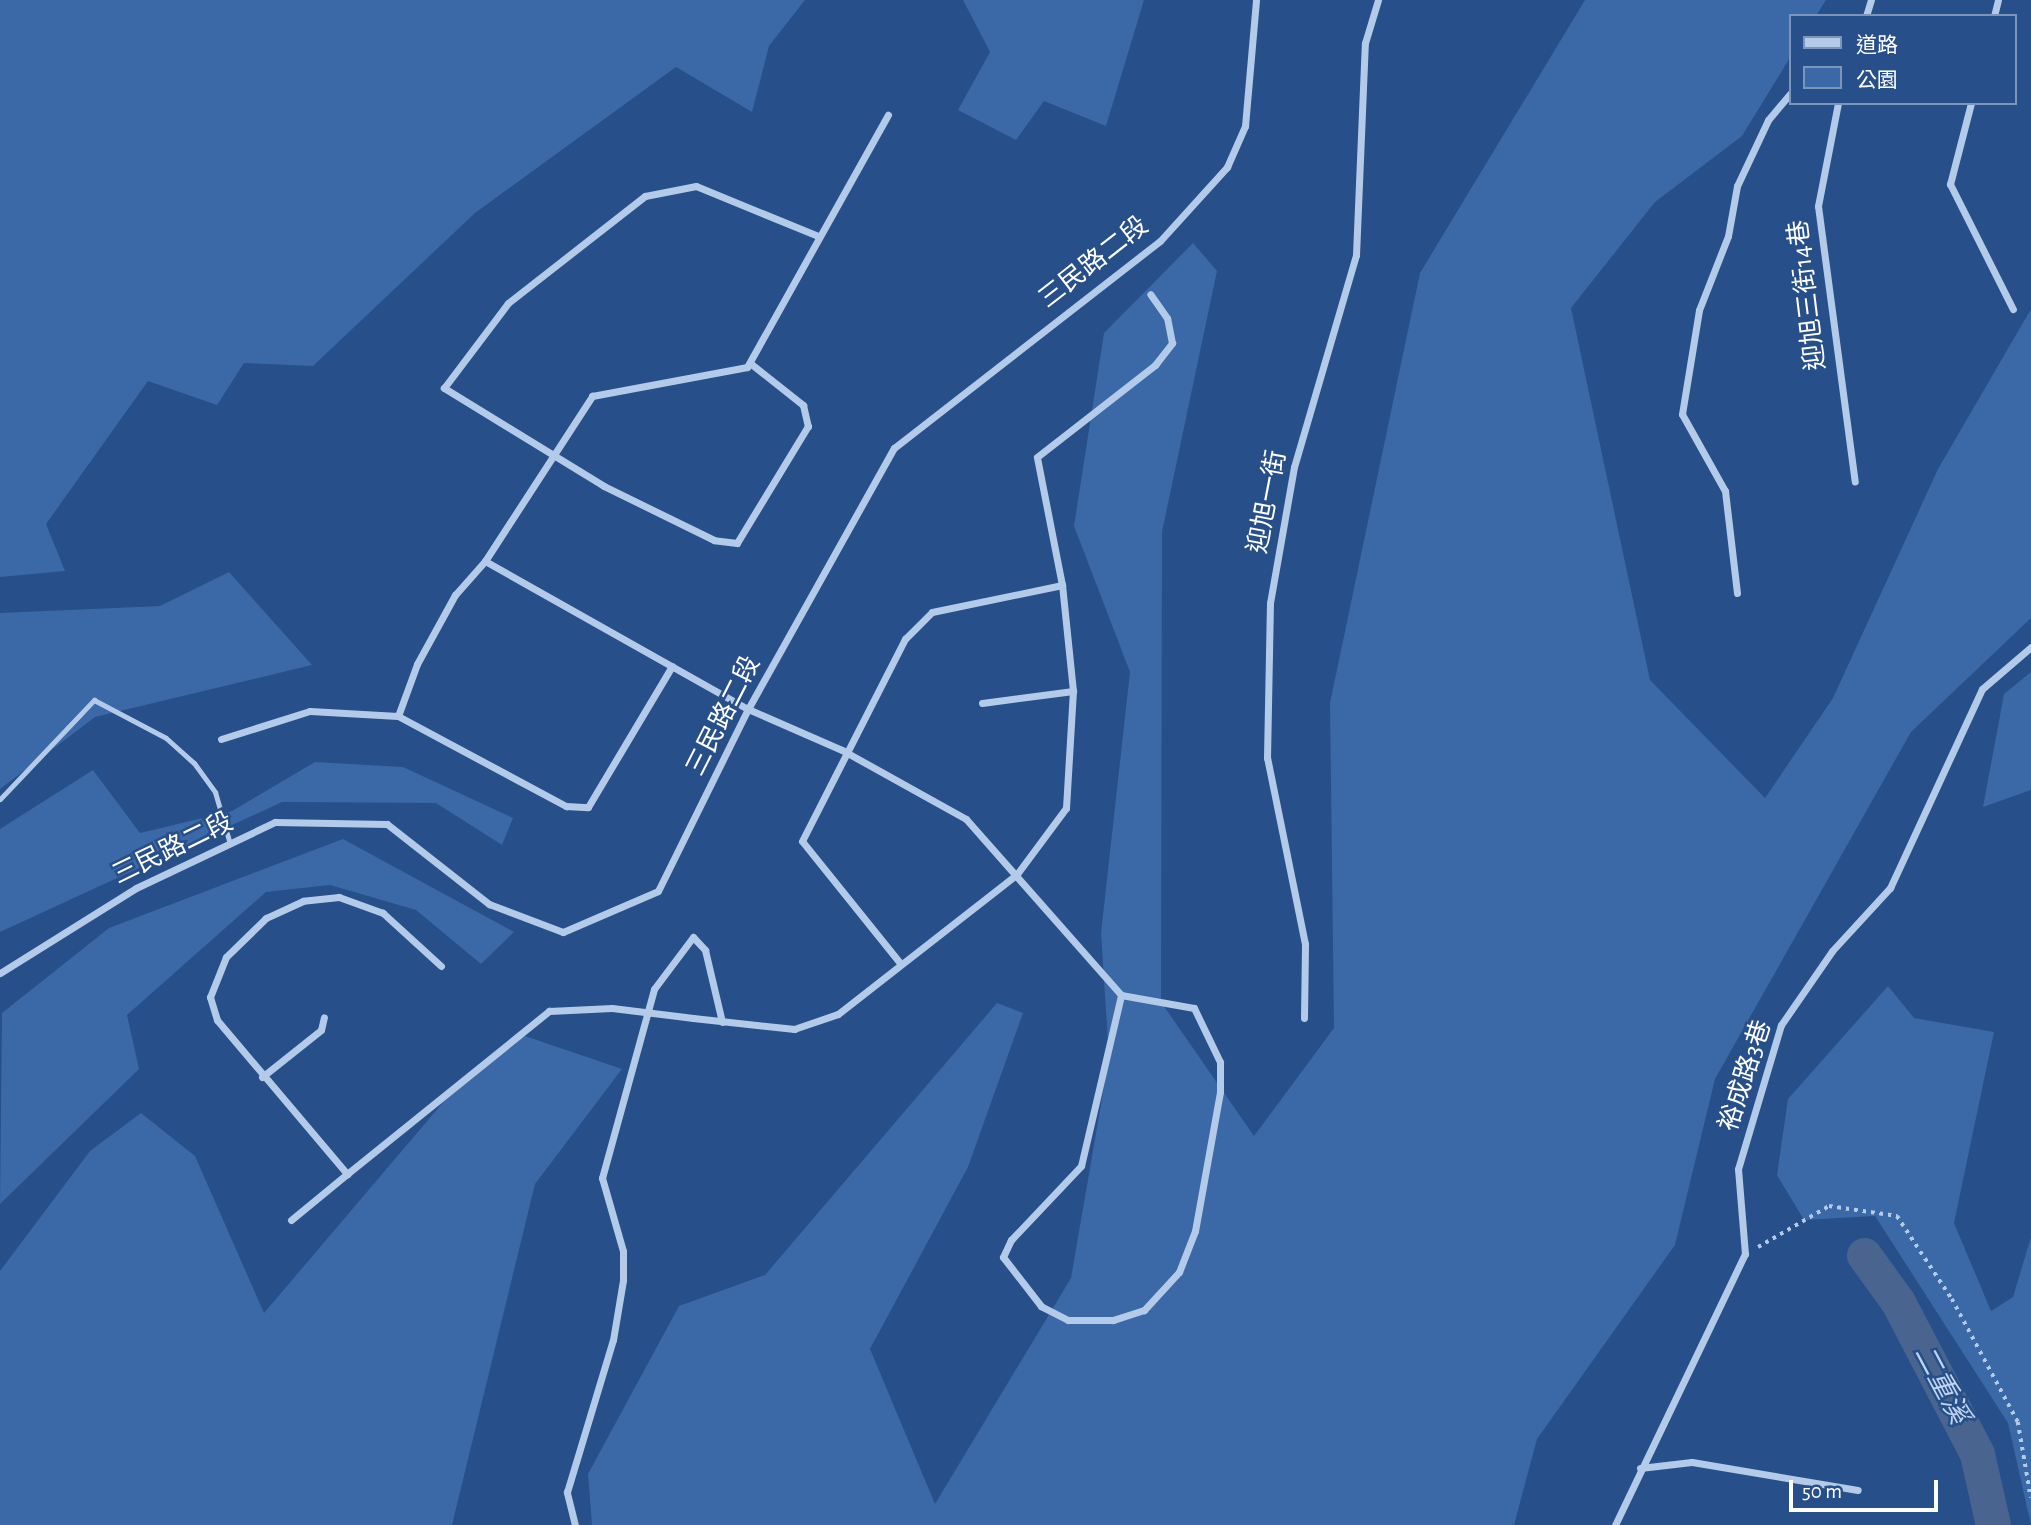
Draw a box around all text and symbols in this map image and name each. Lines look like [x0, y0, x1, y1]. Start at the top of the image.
legend [1790, 14, 2017, 105]
text: 道路 [1856, 35, 1898, 56]
text: 公園 [1856, 70, 1898, 91]
street label: 三民路二段 [1033, 211, 1155, 315]
street label: 迎旭三街14巷 [1783, 218, 1833, 372]
street label: 迎旭一街 [1243, 448, 1293, 556]
street label: 三民路二段 [681, 651, 767, 781]
street label: 三民路二段 [108, 806, 238, 892]
street label: 裕成路3巷 [1713, 1017, 1779, 1135]
water label: 二重溪 [1906, 1340, 1976, 1430]
scale bar [1793, 1466, 1942, 1510]
text: 50 m [1802, 1481, 1842, 1502]

